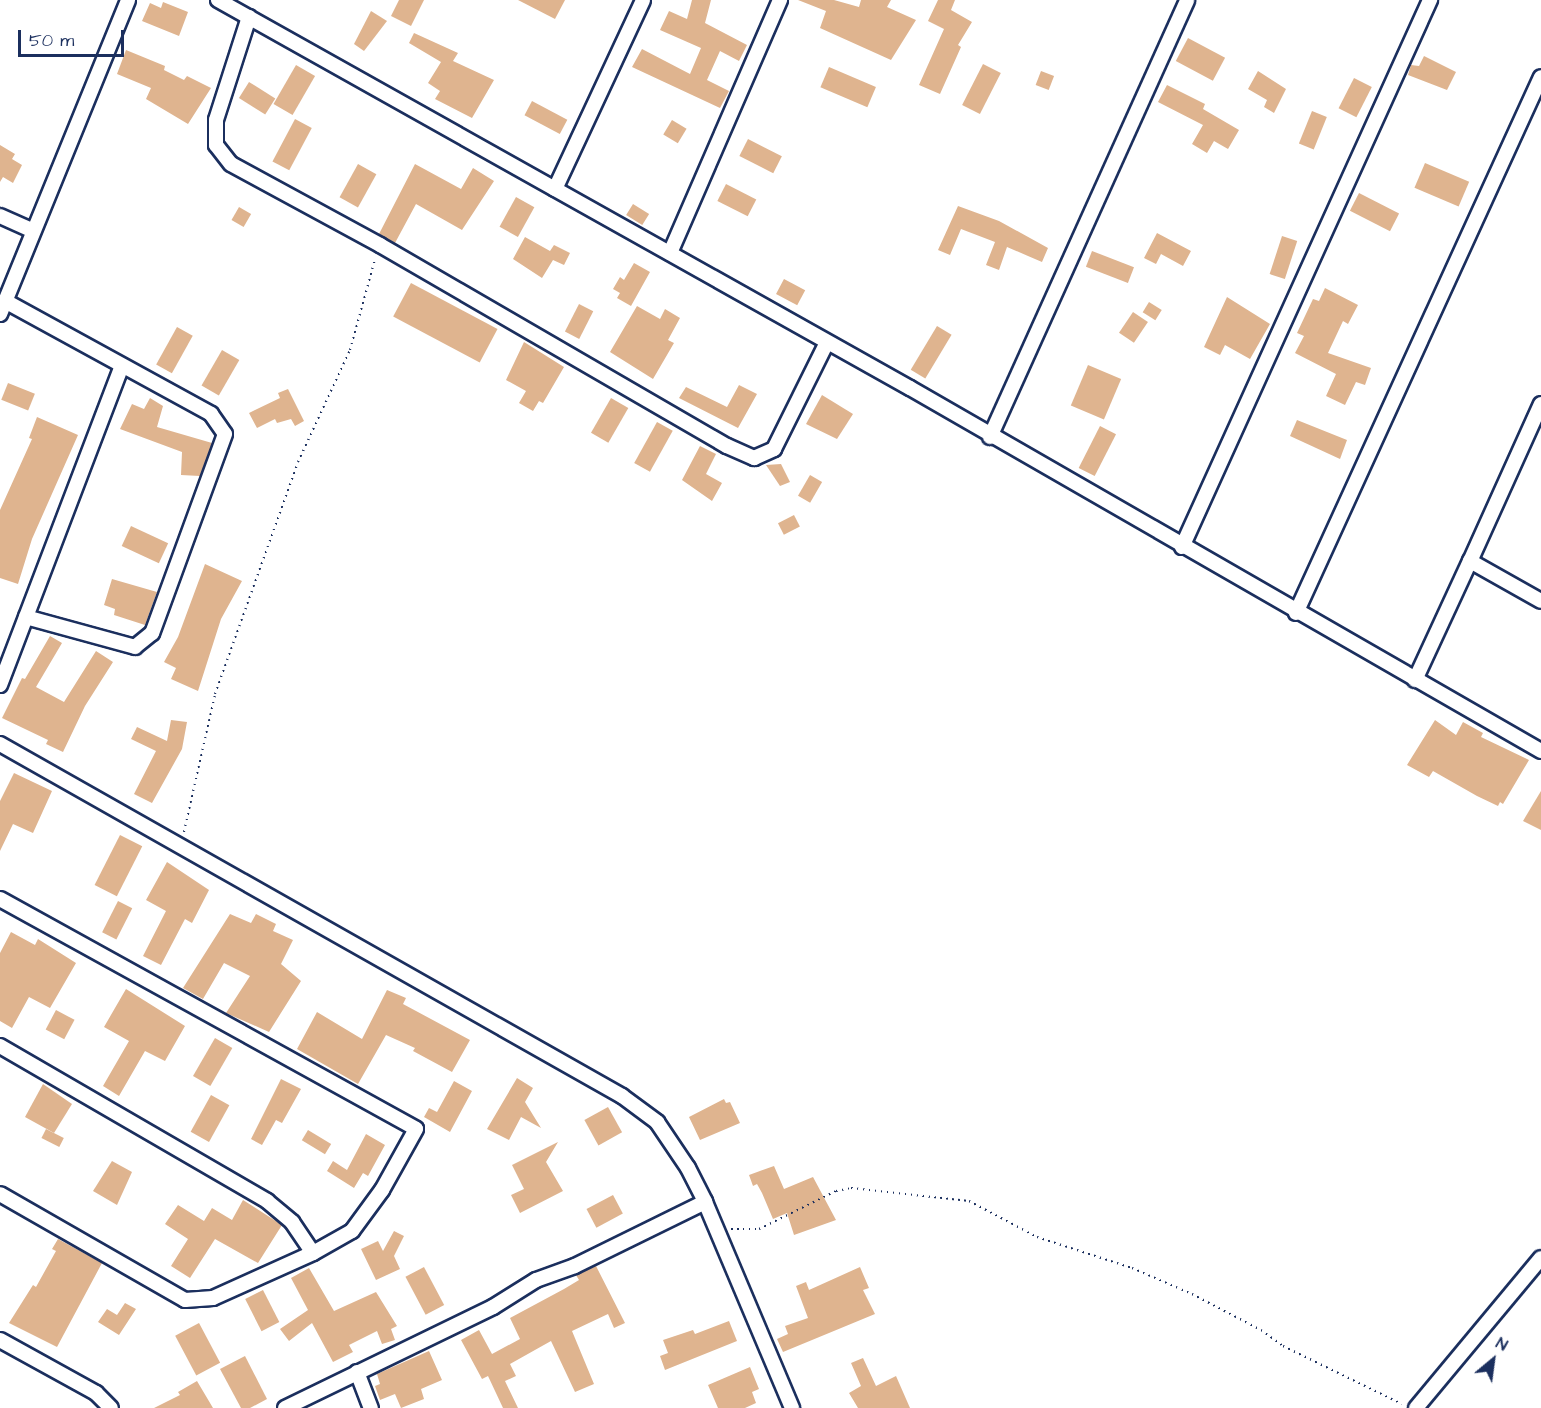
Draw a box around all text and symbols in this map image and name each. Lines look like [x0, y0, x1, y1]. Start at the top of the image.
scale bar [21, 18, 128, 56]
text: 50 m [29, 28, 74, 53]
north arrow [1463, 1330, 1523, 1390]
text: N [1492, 1332, 1511, 1356]

